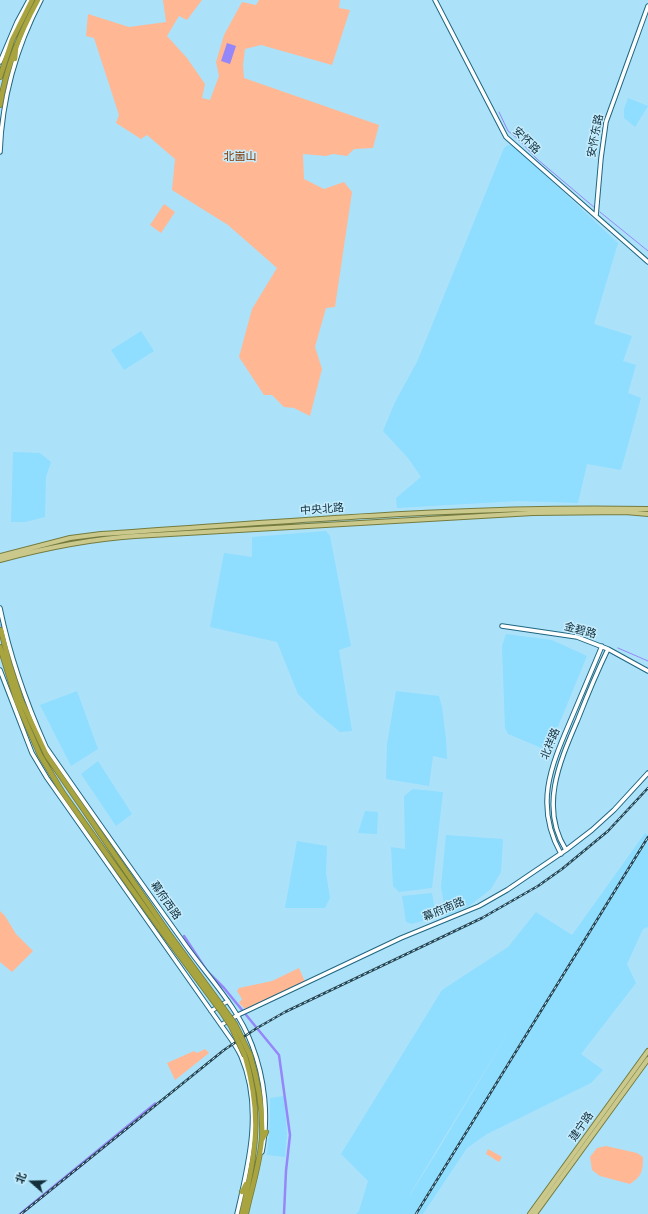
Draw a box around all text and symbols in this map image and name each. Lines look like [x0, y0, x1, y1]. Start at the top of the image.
street label: 安怀东路 [585, 113, 607, 159]
street label: 安怀路 [510, 125, 542, 157]
park label: 北崮山 [224, 150, 256, 164]
street label: 中央北路 [300, 502, 344, 518]
street label: 金碧路 [562, 620, 598, 642]
street label: 北祥路 [539, 726, 563, 762]
street label: 幕府西路 [147, 879, 183, 923]
street label: 幕府南路 [421, 895, 467, 925]
street label: 建宁路 [567, 1110, 597, 1144]
north arrow [12, 1162, 52, 1202]
text: 北 [11, 1170, 30, 1186]

